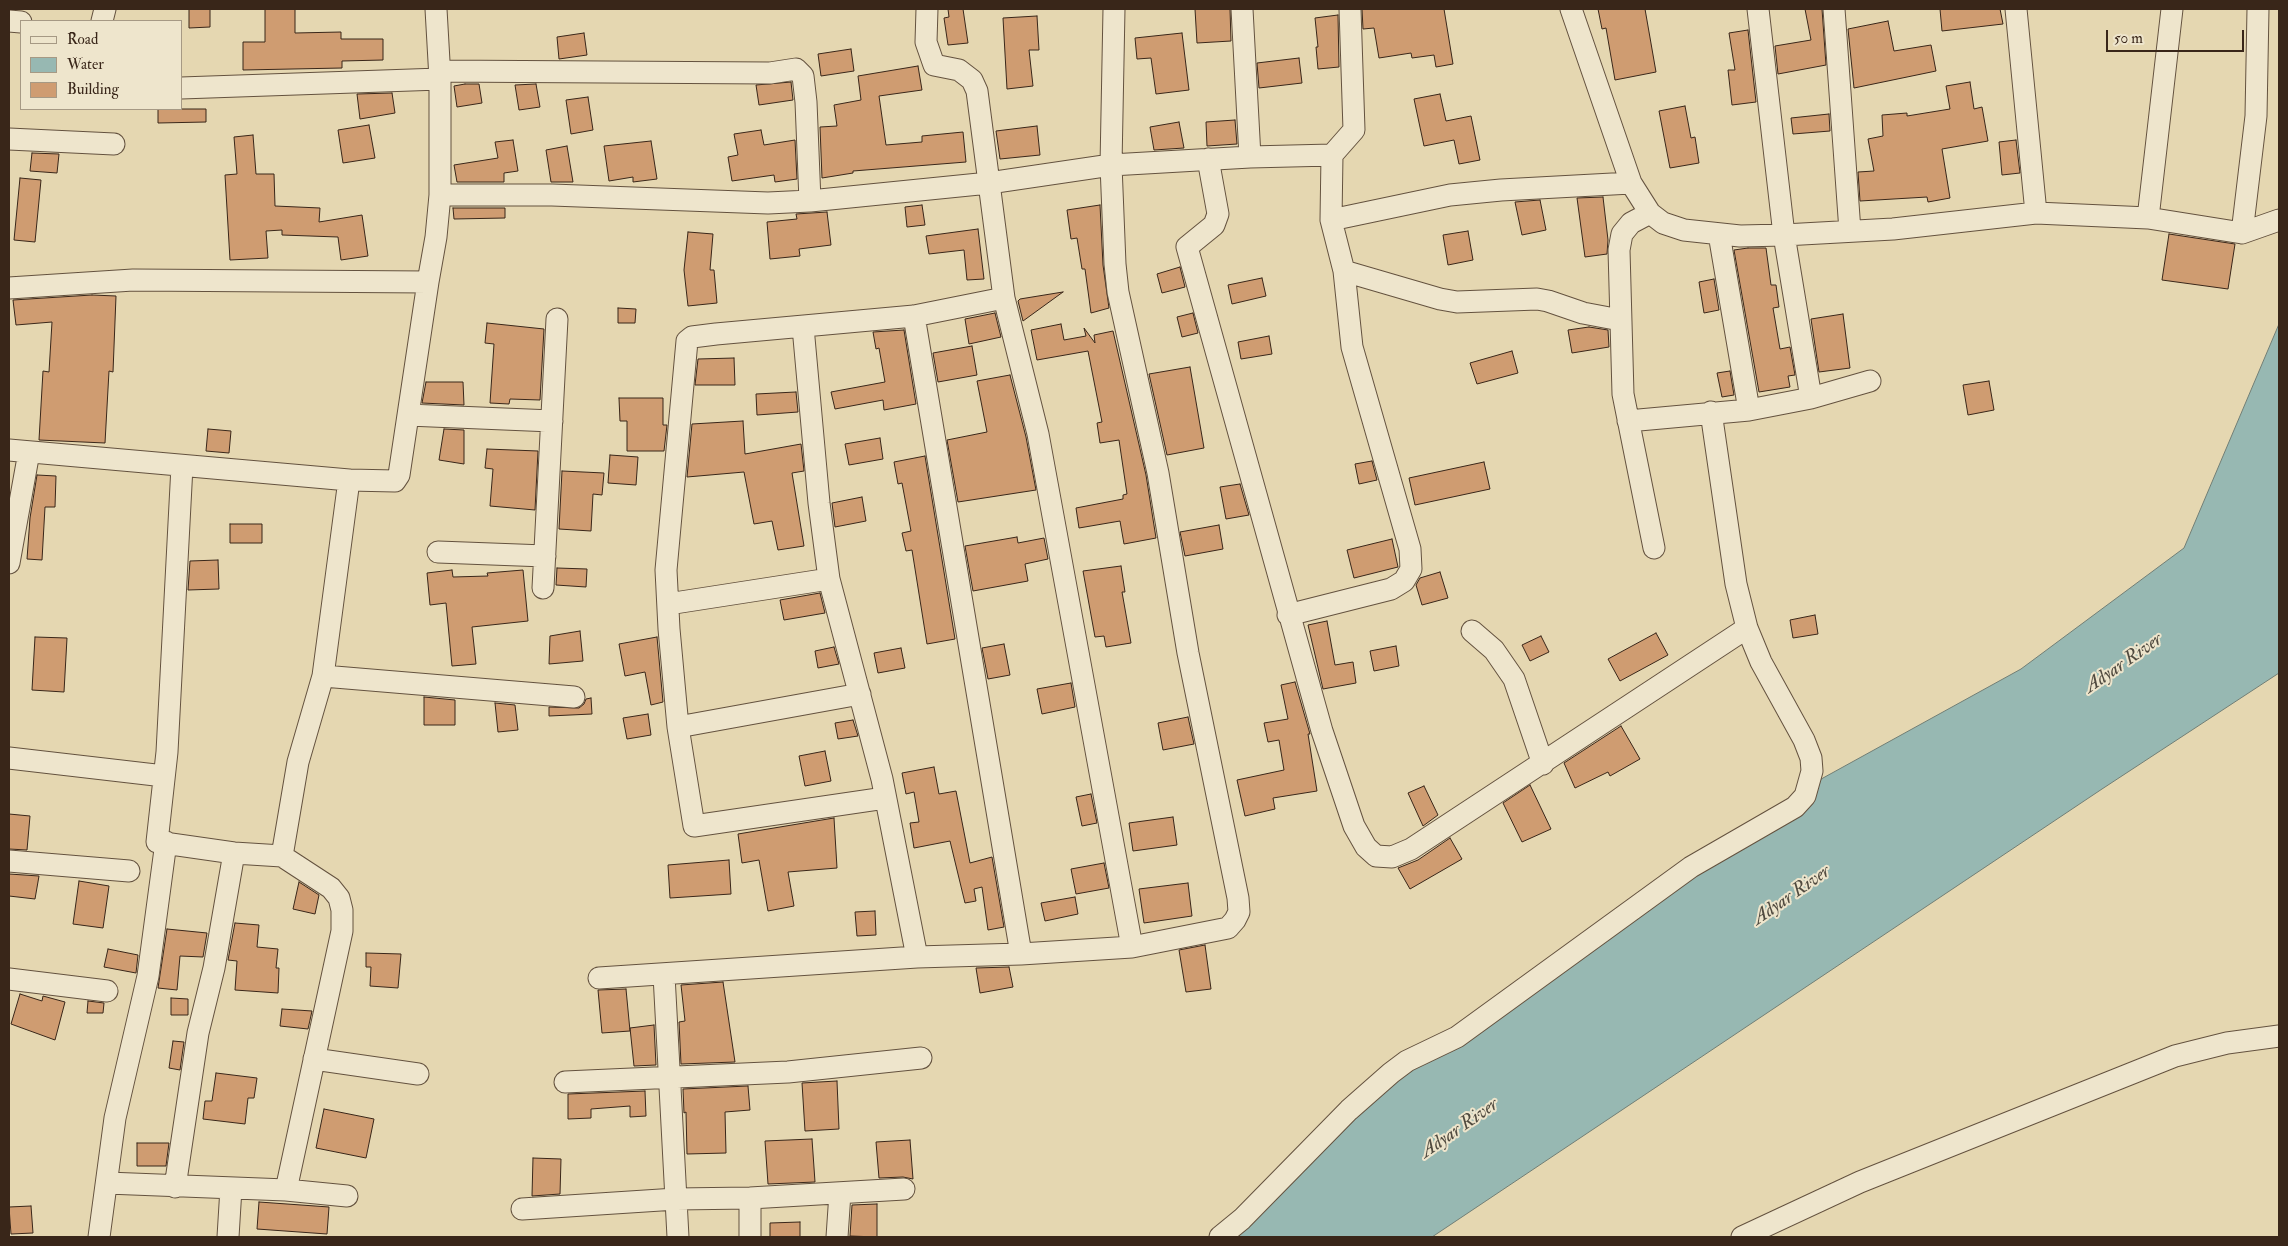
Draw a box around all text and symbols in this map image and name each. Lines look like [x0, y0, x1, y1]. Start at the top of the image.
legend [20, 20, 182, 110]
scale bar [2108, 20, 2246, 52]
text: 50 m [2114, 29, 2143, 48]
text: Road [67, 30, 98, 49]
text: Water [67, 55, 104, 74]
text: Building [67, 80, 119, 99]
water label: Adyar River [2081, 629, 2167, 699]
water label: Adyar River [1749, 861, 1835, 931]
water label: Adyar River [1417, 1094, 1503, 1164]

